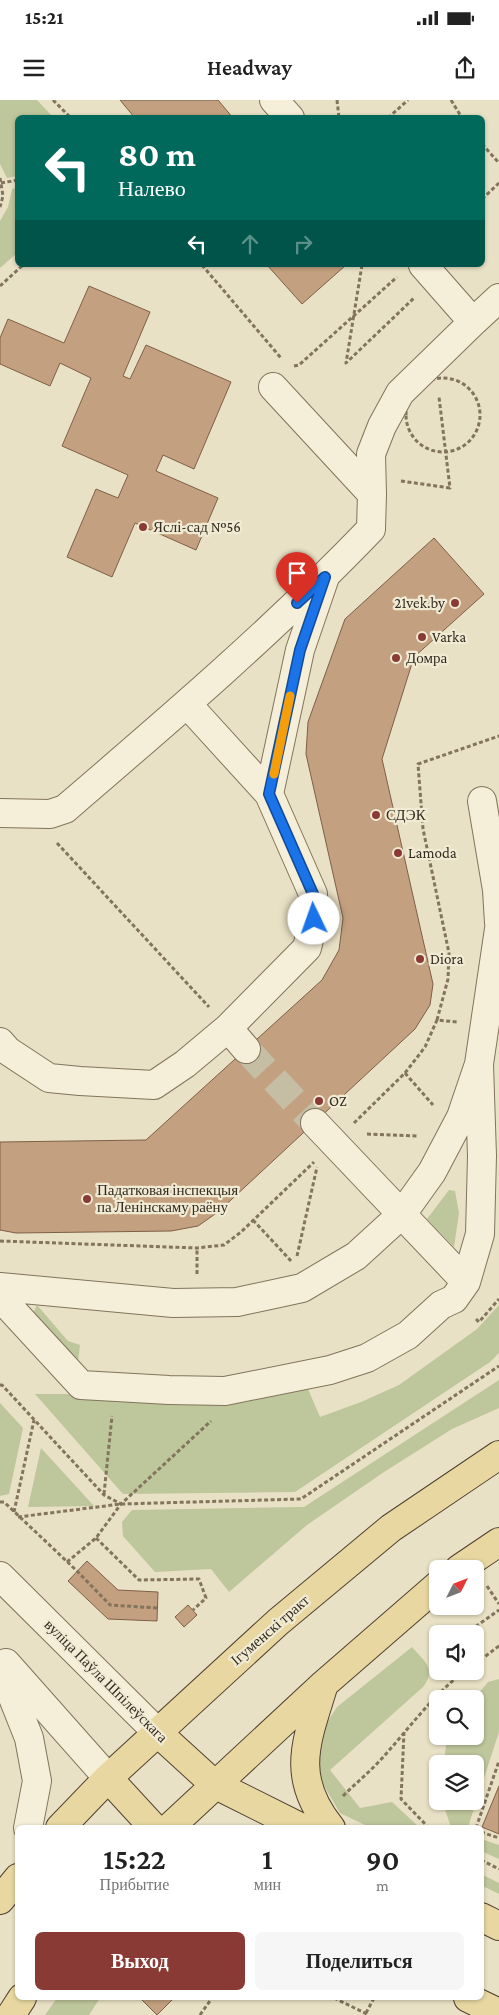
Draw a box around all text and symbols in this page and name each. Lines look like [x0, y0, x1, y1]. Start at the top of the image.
text: 15:21 [25, 7, 64, 28]
icon: menu [20, 54, 48, 82]
icon: share [451, 54, 479, 82]
text: Headway [207, 55, 292, 80]
icon: left [35, 135, 100, 200]
text: 80 m [118, 135, 196, 174]
text: Налево [118, 176, 186, 201]
icon: left [183, 230, 211, 258]
icon: ahead [236, 230, 264, 258]
icon: right [289, 230, 317, 258]
place label: Яслі-сад №56 [153, 519, 241, 535]
marker: Яслі-сад №56 [137, 521, 149, 533]
pin [276, 552, 318, 603]
icon: arrive [283, 559, 311, 587]
place label: 21vek.by [394, 595, 445, 612]
marker: 21vek.by [449, 597, 461, 609]
place label: Varka [432, 629, 466, 645]
marker: Varka [416, 631, 428, 643]
place label: Домра [406, 650, 447, 666]
marker: Домра [390, 652, 402, 664]
place label: СДЭК [386, 807, 427, 823]
marker: СДЭК [370, 809, 382, 821]
place label: Lamoda [408, 845, 457, 861]
marker: Lamoda [392, 847, 404, 859]
position arrow [287, 892, 339, 944]
place label: Diora [430, 951, 463, 967]
marker: Diora [414, 953, 426, 965]
place label: OZ [329, 1093, 347, 1109]
marker: OZ [313, 1095, 325, 1107]
place label: Падатковая інспекцыя па Ленінскаму раёну [97, 1182, 238, 1215]
marker: Падатковая інспекцыя па Ленінскаму раёну [81, 1193, 93, 1205]
north arrow [429, 1560, 484, 1615]
map controls [429, 1560, 484, 1810]
street label: Ігуменскі тракт [228, 1591, 313, 1668]
street label: вуліца Паўла Шпілеўскага [41, 1616, 171, 1746]
button: sound [429, 1625, 484, 1680]
button: search [429, 1690, 484, 1745]
button: layers [429, 1755, 484, 1810]
text: 15:22 [103, 1842, 166, 1875]
text: 1 [262, 1842, 273, 1875]
text: 90 [366, 1843, 399, 1876]
text: Прибытие [100, 1876, 169, 1893]
text: мин [254, 1876, 281, 1893]
text: m [376, 1877, 389, 1894]
button: Выход [35, 1932, 245, 1990]
button: Поделиться [255, 1932, 464, 1990]

